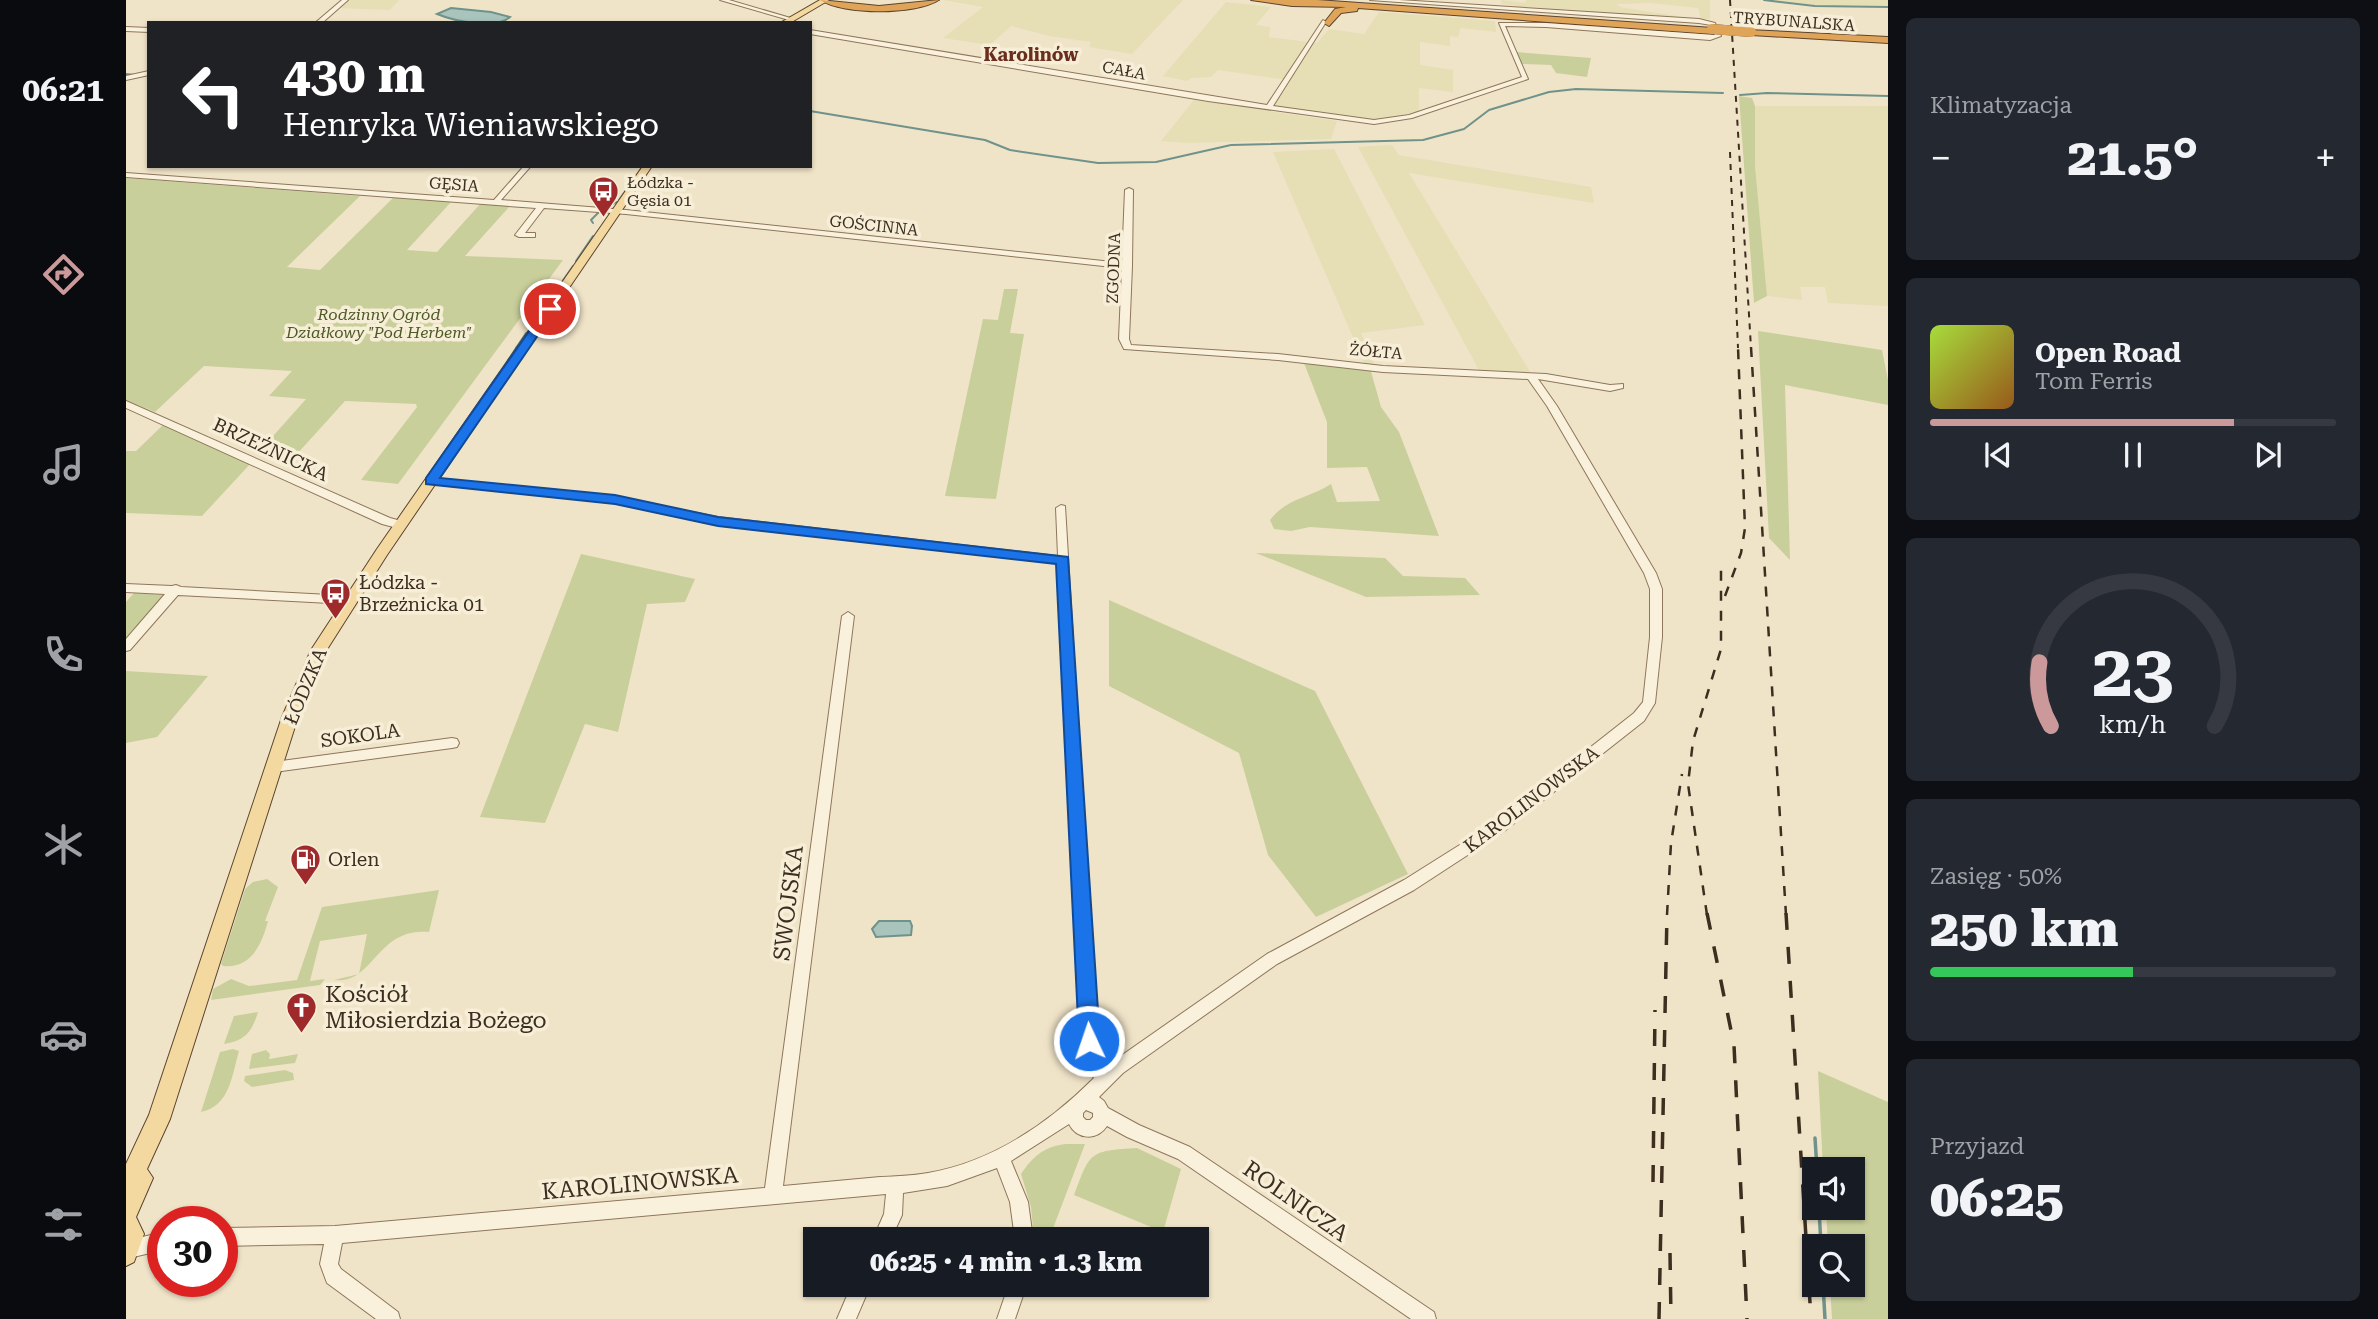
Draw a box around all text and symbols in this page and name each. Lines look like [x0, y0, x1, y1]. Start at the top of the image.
street label: TRYBUNALSKA [1732, 8, 1856, 35]
district label: Karolinów [983, 44, 1079, 65]
text: 430 m [283, 47, 425, 104]
icon: left [168, 49, 259, 140]
street label: CAŁA [1101, 57, 1148, 84]
text: 06:21 [22, 71, 104, 109]
text: Klimatyzacja [1930, 92, 2072, 119]
text: Henryka Wieniawskiego [283, 106, 659, 144]
text: 21.5° [2068, 127, 2198, 188]
text: − [1930, 136, 1951, 180]
text: + [2315, 136, 2336, 180]
street label: GĘSIA [428, 173, 480, 196]
place label: Łódzka - Gęsia 01 [627, 173, 694, 210]
bus stop icon: Łódzka - Gęsia 01 [587, 174, 621, 218]
street label: GOŚCINNA [829, 211, 920, 240]
street label: ZGODNA [1103, 231, 1124, 304]
icon: directions [39, 250, 88, 299]
pin [520, 279, 580, 339]
icon: arrive [531, 290, 569, 328]
park label: Rodzinny Ogród Działkowy "Pod Herbem" [285, 305, 472, 342]
text: Open Road [2035, 338, 2181, 368]
street label: ŻÓŁTA [1349, 340, 1404, 363]
text: Tom Ferris [2035, 368, 2152, 395]
street label: BRZEŹNICKA [209, 413, 333, 487]
icon: previous [1979, 436, 2017, 474]
icon: pause [2114, 436, 2152, 474]
icon: next [2249, 436, 2287, 474]
icon: music [39, 440, 88, 489]
place label: Łódzka - Brzeźnicka 01 [359, 571, 484, 616]
bus stop icon: Łódzka - Brzeźnicka 01 [319, 576, 353, 620]
text: 23 [2092, 629, 2174, 714]
icon: phone [39, 630, 88, 679]
street label: ŁÓDZKA [279, 644, 332, 728]
text: km/h [2100, 709, 2166, 738]
street label: SOKOLA [319, 718, 402, 752]
street label: KAROLINOWSKA [1459, 741, 1604, 858]
icon: climate [39, 820, 88, 869]
fuel station icon: Orlen [288, 842, 322, 886]
street label: SWOJSKA [768, 844, 809, 962]
place label: Orlen [328, 848, 379, 871]
text: Zasięg · 50% [1930, 863, 2062, 890]
text: 250 km [1930, 898, 2118, 959]
place label: Kościół Miłosierdzia Bożego [325, 981, 547, 1034]
church icon: Kościół Miłosierdzia Bożego [285, 990, 319, 1034]
position arrow [1052, 1004, 1126, 1078]
icon: car [39, 1010, 88, 1059]
text: Przyjazd [1930, 1133, 2024, 1160]
street label: ROLNICZA [1238, 1155, 1354, 1248]
map controls [1802, 1157, 1865, 1297]
button: sound [1802, 1157, 1865, 1220]
street label: KAROLINOWSKA [540, 1161, 740, 1206]
text: 06:25 [1930, 1168, 2064, 1229]
icon: filters [39, 1200, 88, 1249]
speed limit sign: 30 [147, 1206, 238, 1297]
button: search [1802, 1234, 1865, 1297]
text: 06:25 · 4 min · 1.3 km [870, 1247, 1142, 1277]

